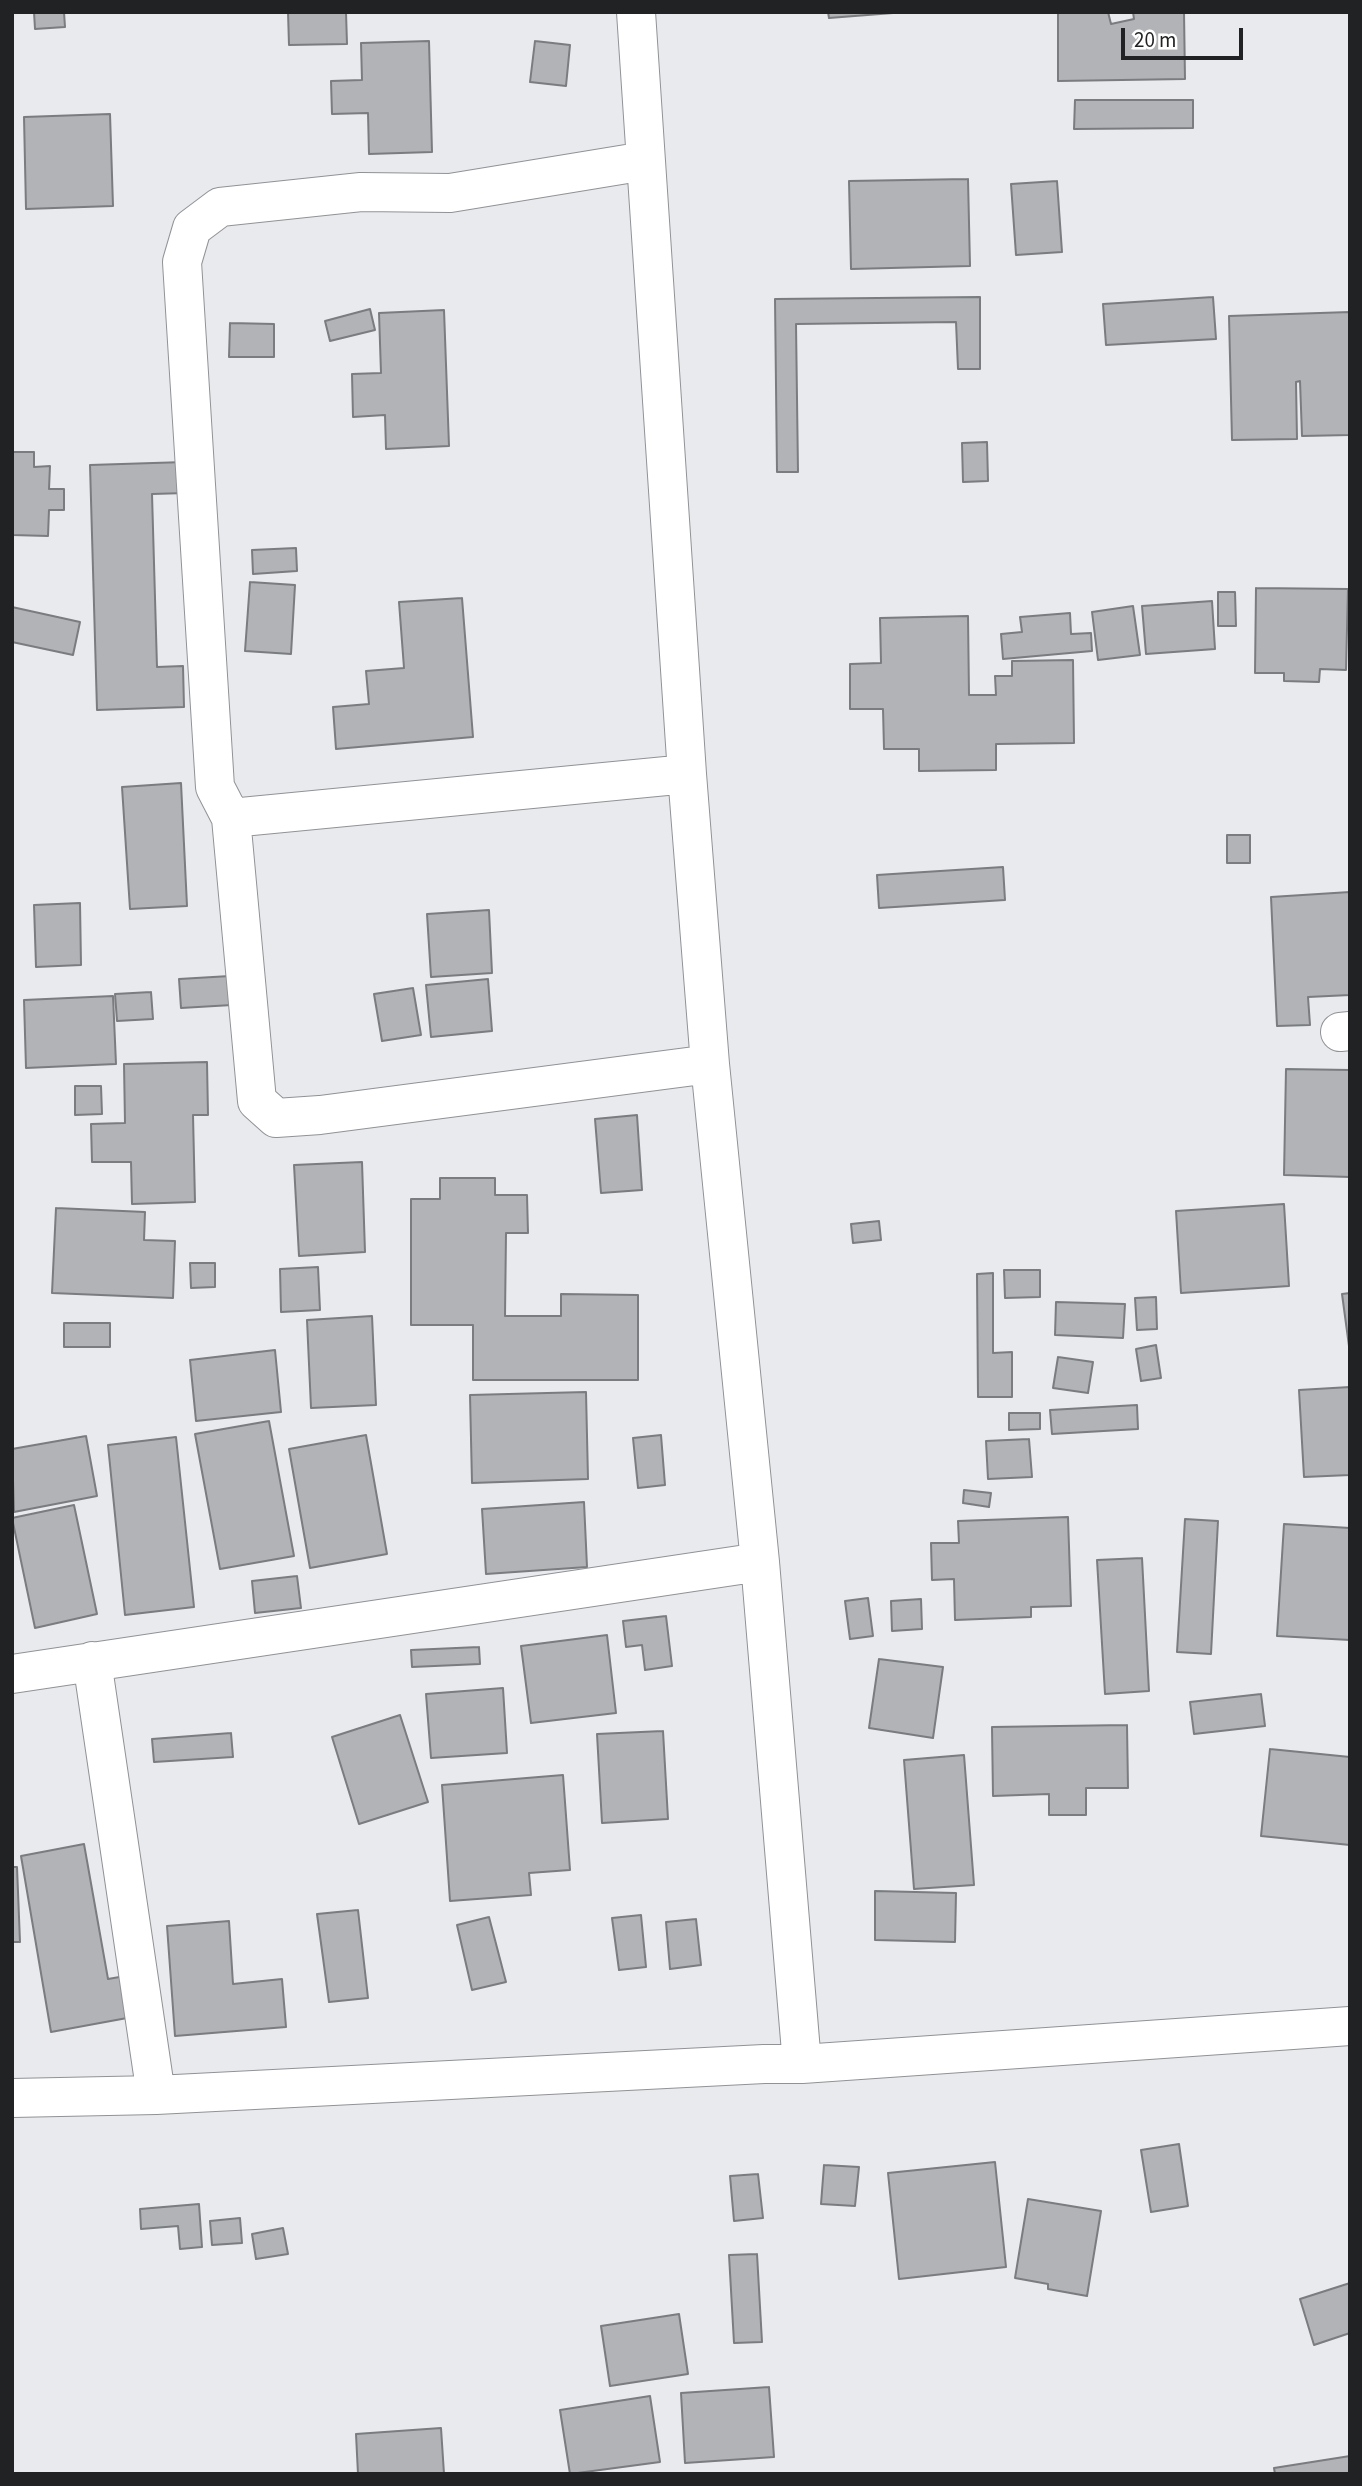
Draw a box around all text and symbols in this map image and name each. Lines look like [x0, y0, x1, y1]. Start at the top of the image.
scale bar [1124, 14, 1246, 58]
text: 20 m [1134, 25, 1176, 55]

